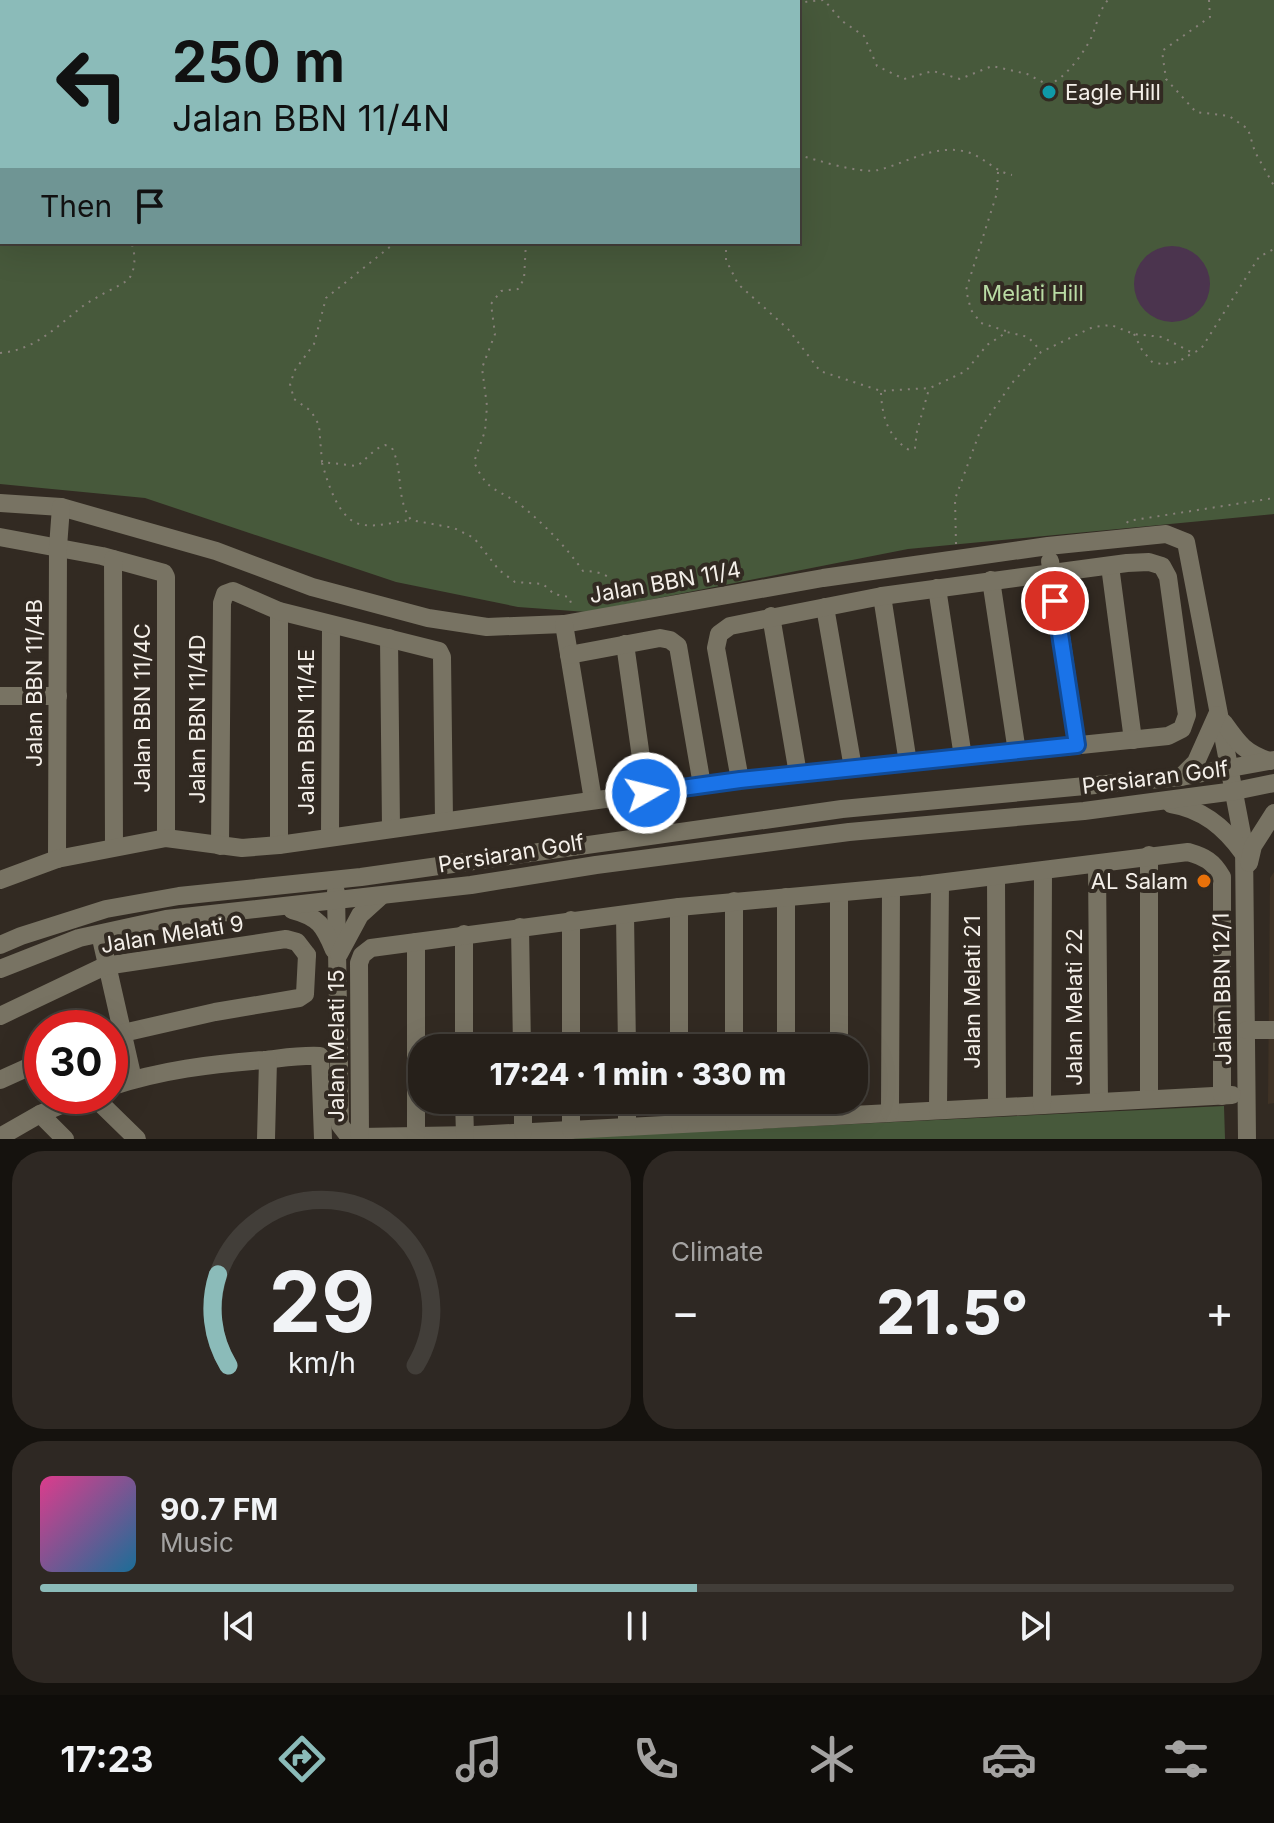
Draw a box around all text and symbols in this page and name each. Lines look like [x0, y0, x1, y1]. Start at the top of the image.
text: 250 m [172, 28, 345, 96]
icon: left [40, 32, 144, 136]
place label: Eagle Hill [1065, 79, 1161, 105]
marker: Eagle Hill [1040, 83, 1058, 101]
text: Jalan BBN 11/4N [172, 96, 450, 140]
icon: arrive [128, 184, 172, 228]
text: Then [40, 188, 112, 224]
park label: Melati Hill [982, 280, 1084, 306]
street label: Jalan BBN 11/4 [587, 556, 743, 608]
pin [1021, 567, 1089, 635]
icon: arrive [1033, 579, 1077, 623]
street label: Jalan BBN 11/4B [21, 599, 47, 767]
street label: Jalan BBN 11/4C [129, 623, 155, 793]
street label: Jalan BBN 11/4D [184, 634, 210, 804]
street label: Jalan BBN 11/4E [293, 649, 319, 815]
position arrow [604, 751, 688, 835]
street label: Persiaran Golf [1080, 755, 1230, 799]
street label: Persiaran Golf [436, 829, 586, 877]
place label: AL Salam [1091, 868, 1188, 894]
marker: AL Salam [1195, 872, 1213, 890]
street label: Jalan Melati 9 [99, 910, 245, 958]
street label: Jalan BBN 12/1 [1208, 912, 1236, 1066]
street label: Jalan Melati 21 [959, 915, 985, 1069]
street label: Jalan Melati 22 [1061, 928, 1087, 1086]
street label: Jalan Melati 15 [323, 969, 349, 1123]
speed limit sign: 30 [24, 1010, 128, 1114]
text: 17:24 · 1 min · 330 m [490, 1056, 786, 1092]
text: Climate [671, 1236, 763, 1267]
text: 29 [268, 1251, 375, 1352]
text: 21.5° [876, 1276, 1029, 1348]
text: − [671, 1285, 700, 1339]
text: + [1205, 1285, 1234, 1339]
text: km/h [288, 1345, 355, 1380]
text: 90.7 FM [160, 1491, 278, 1527]
text: Music [160, 1527, 234, 1558]
icon: previous [217, 1604, 261, 1648]
icon: pause [615, 1604, 659, 1648]
icon: next [1013, 1604, 1057, 1648]
icon: directions [274, 1731, 330, 1787]
icon: music [451, 1731, 507, 1787]
icon: phone [628, 1731, 684, 1787]
icon: climate [804, 1731, 860, 1787]
icon: car [981, 1731, 1037, 1787]
icon: filters [1158, 1731, 1214, 1787]
text: 17:23 [60, 1737, 154, 1781]

